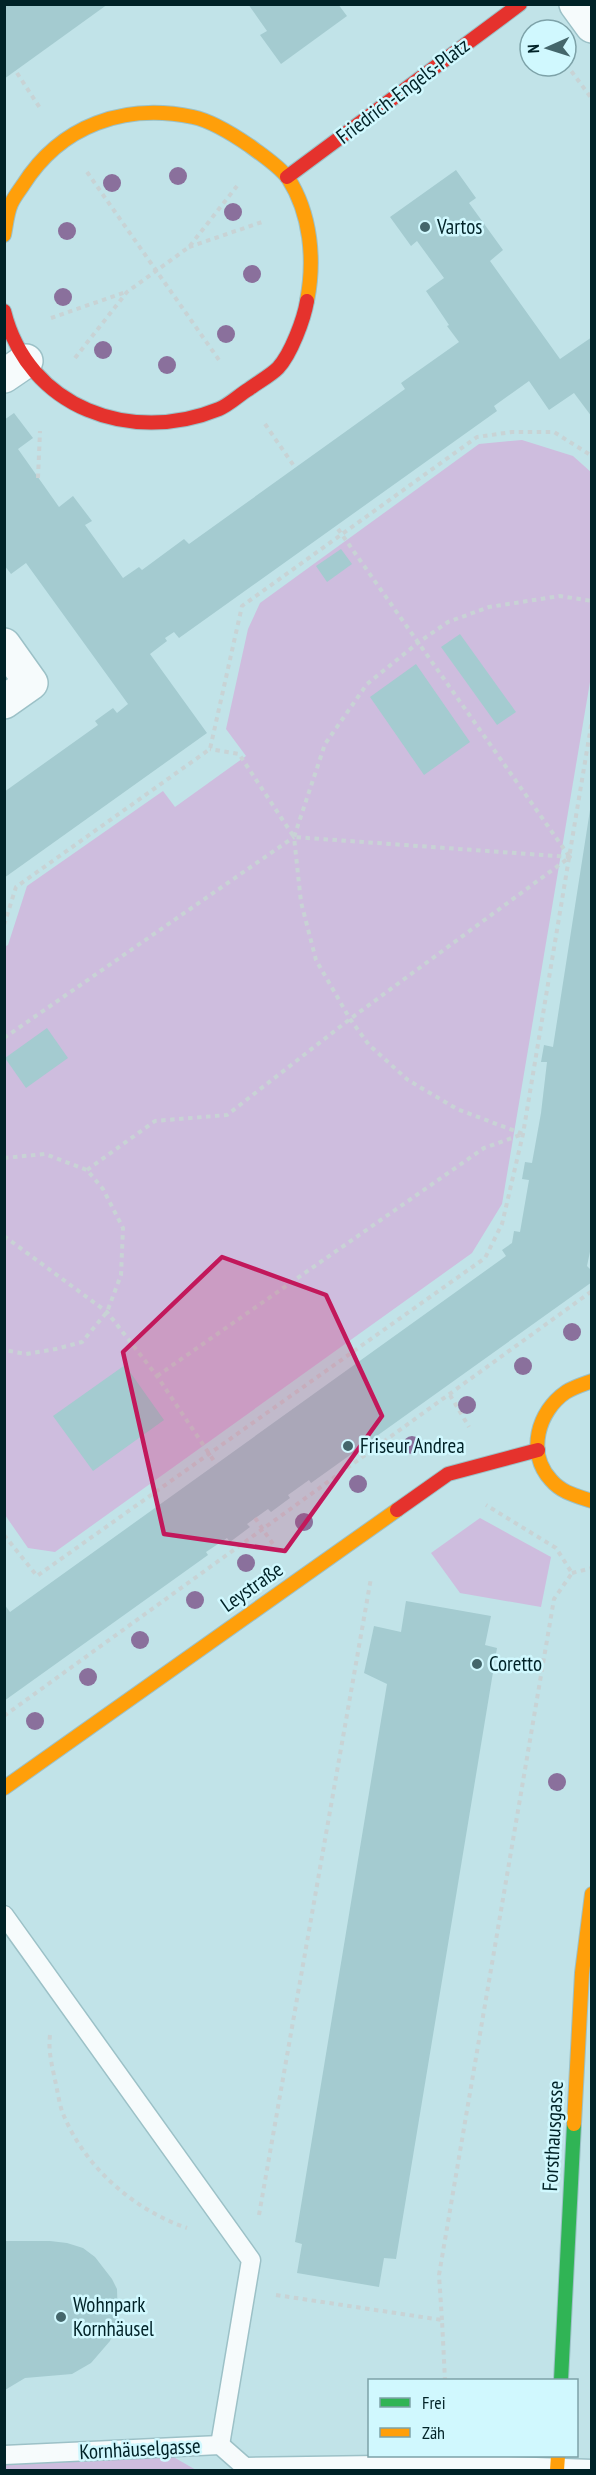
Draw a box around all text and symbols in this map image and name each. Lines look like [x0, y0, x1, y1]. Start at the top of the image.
north arrow [518, 18, 578, 78]
street label: Friedrich-Engels-Platz [331, 32, 475, 150]
text: N [523, 44, 543, 54]
place label: Vartos [436, 213, 482, 240]
marker: Vartos [418, 220, 432, 234]
place label: Friseur Andrea [360, 1432, 465, 1459]
marker: Friseur Andrea [341, 1439, 355, 1453]
street label: Leystraße [215, 1555, 288, 1618]
place label: Coretto [489, 1650, 542, 1677]
marker: Coretto [470, 1657, 484, 1671]
street label: Forsthausgasse [536, 2080, 569, 2192]
place label: Wohnpark Kornhäusel [73, 2291, 154, 2342]
marker: Wohnpark Kornhäusel [54, 2310, 68, 2324]
legend [368, 2379, 578, 2457]
text: Frei [422, 2391, 446, 2414]
text: Zäh [422, 2421, 445, 2444]
street label: Kornhäuselgasse [79, 2432, 201, 2465]

